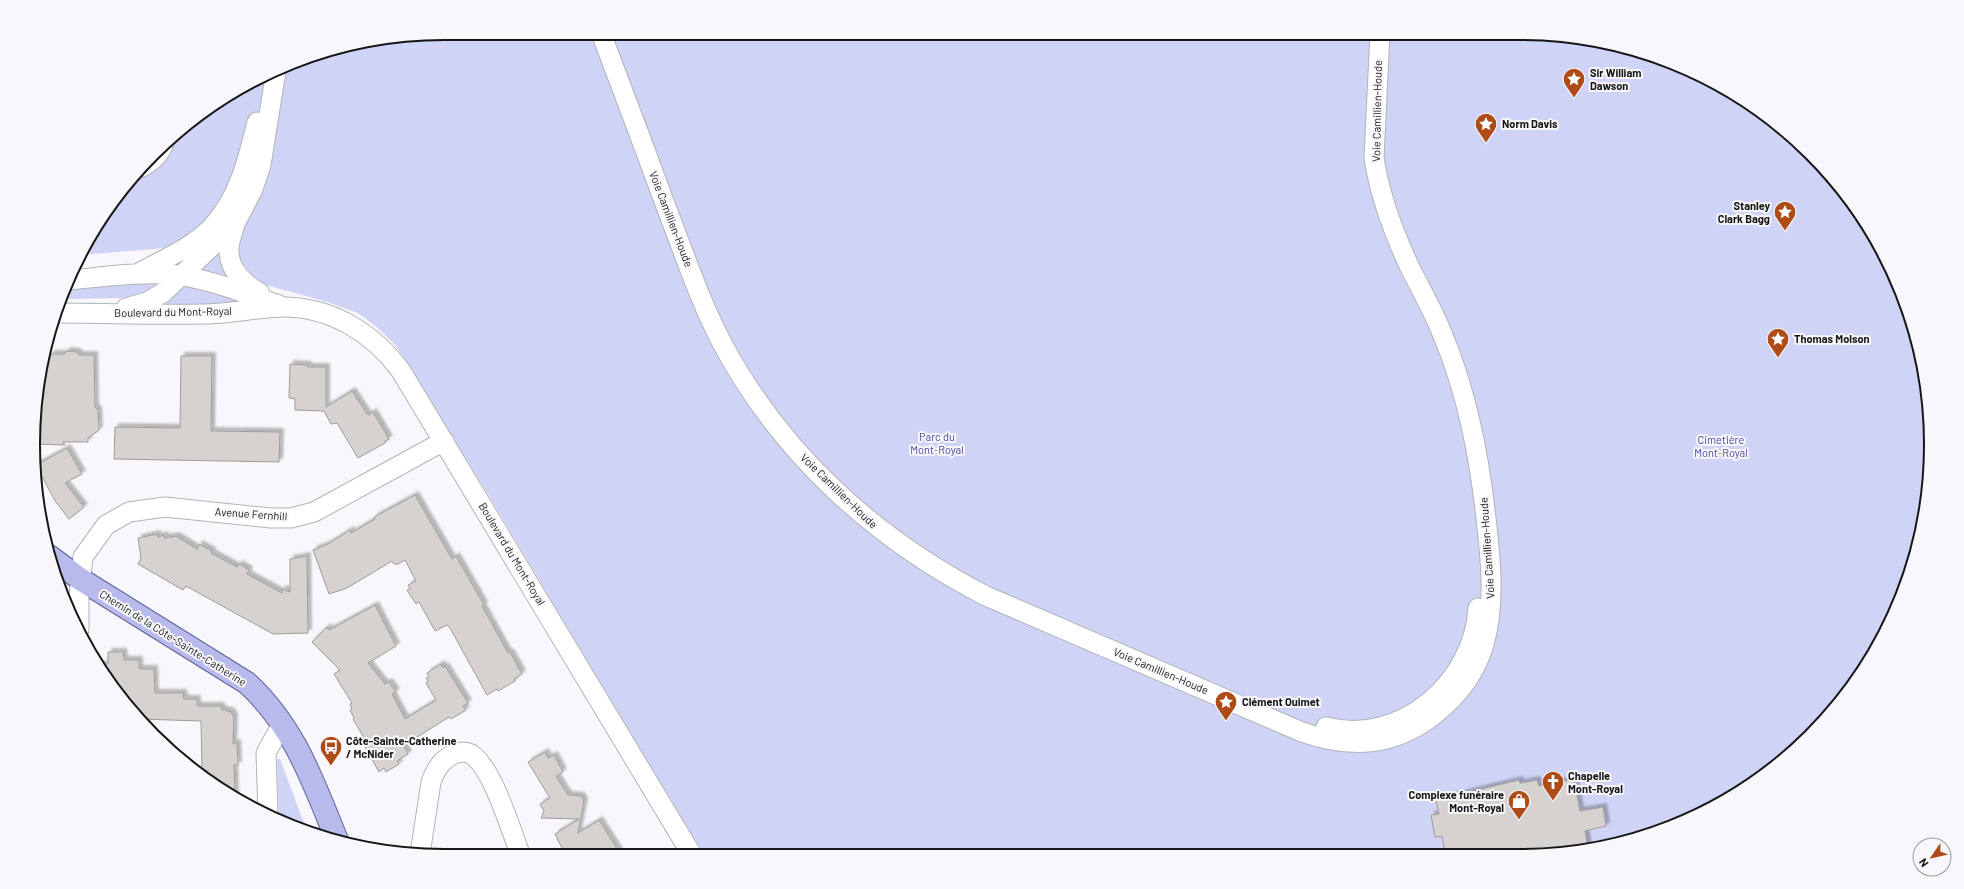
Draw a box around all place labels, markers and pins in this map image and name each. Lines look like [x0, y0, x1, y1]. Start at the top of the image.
place icon: Sir William Dawson [1561, 66, 1587, 99]
place label: Sir William Dawson [1590, 66, 1641, 92]
place icon: Norm Davis [1473, 111, 1499, 144]
place label: Norm Davis [1502, 117, 1558, 130]
place label: Stanley Clark Bagg [1718, 199, 1770, 225]
place icon: Stanley Clark Bagg [1772, 199, 1798, 232]
place icon: Thomas Molson [1765, 326, 1791, 359]
place label: Thomas Molson [1794, 332, 1870, 345]
place icon: Clément Ouimet [1213, 689, 1239, 722]
place label: Clément Ouimet [1242, 695, 1320, 708]
bus stop icon: Côte-Sainte-Catherine / McNider [318, 734, 344, 767]
place label: Côte-Sainte-Catherine / McNider [346, 734, 456, 760]
church icon: Chapelle Mont-Royal [1540, 769, 1566, 802]
place label: Chapelle Mont-Royal [1568, 769, 1623, 795]
place label: Complexe funéraire Mont-Royal [1409, 788, 1504, 814]
shop icon: Complexe funéraire Mont-Royal [1506, 788, 1532, 821]

